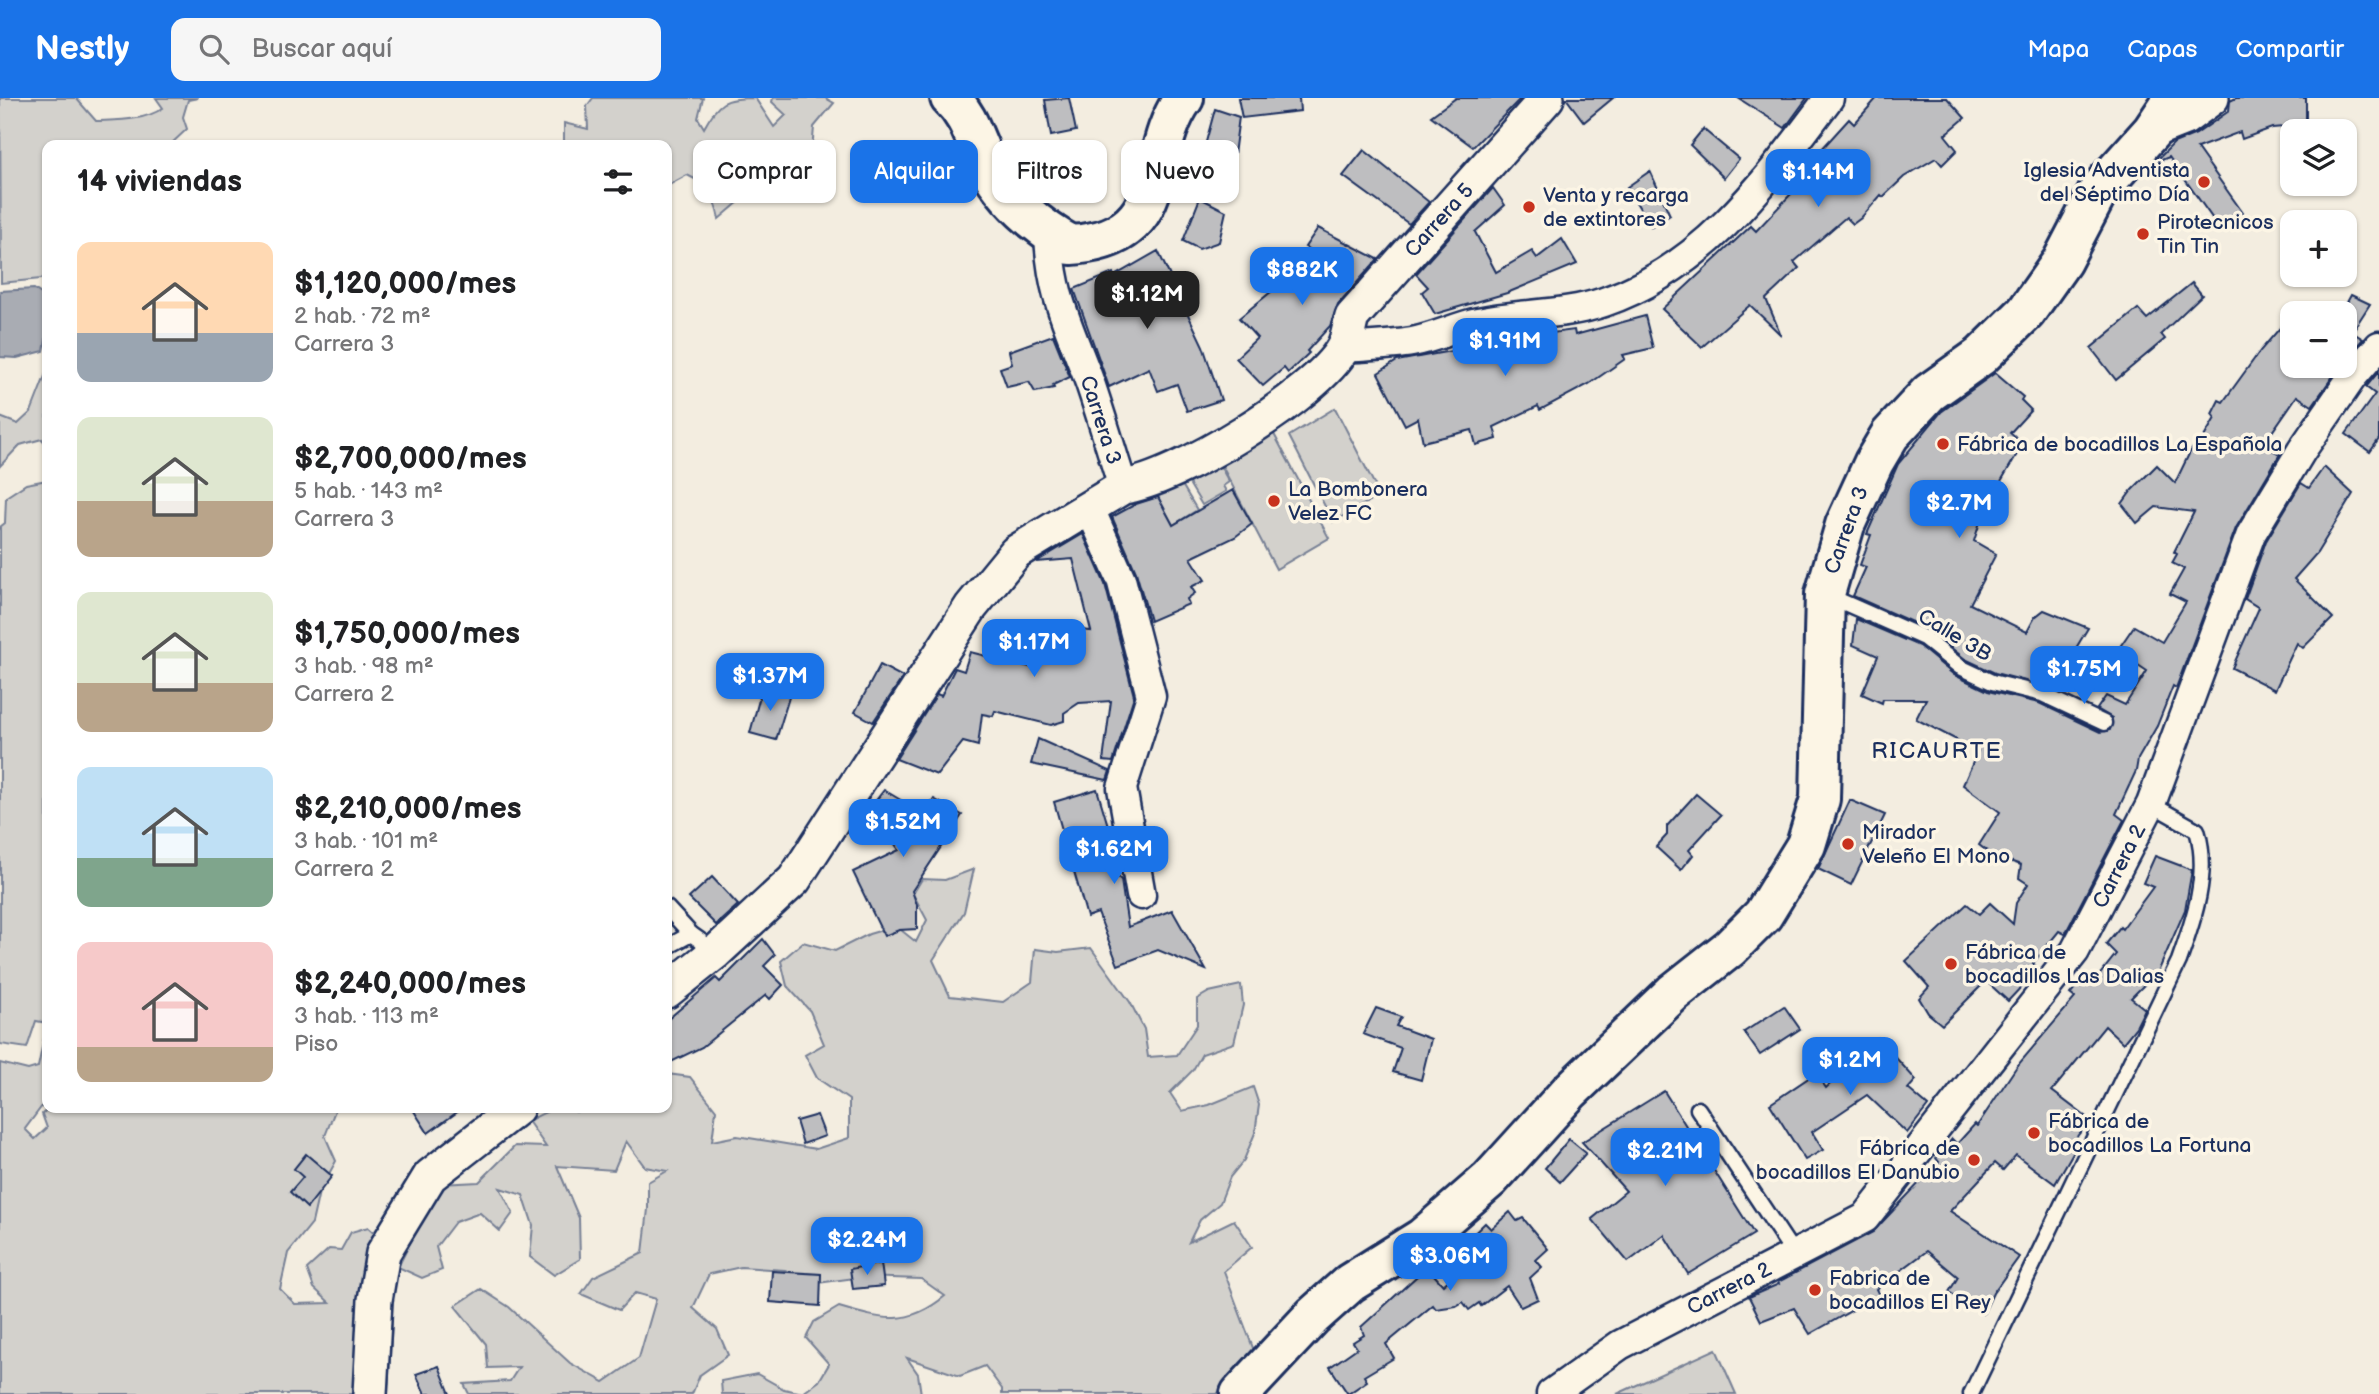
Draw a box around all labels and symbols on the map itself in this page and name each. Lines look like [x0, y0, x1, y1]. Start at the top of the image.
pin: $1.14M [1761, 150, 1875, 209]
place label: Iglesia Adventista del Séptimo Día [2023, 158, 2190, 207]
marker: Iglesia Adventista del Séptimo Día [2196, 174, 2212, 190]
street label: Carrera 5 [1400, 178, 1479, 262]
place label: Venta y recarga de extintores [1543, 183, 1689, 232]
marker: Venta y recarga de extintores [1521, 199, 1537, 215]
place label: Pirotecnicos Tin Tin [2157, 210, 2274, 259]
marker: Pirotecnicos Tin Tin [2135, 226, 2151, 242]
pin: $882K [1253, 248, 1351, 307]
pin: $1.12M [1090, 272, 1204, 331]
pin: $1.91M [1448, 318, 1562, 378]
street label: Carrera 3 [1074, 373, 1127, 468]
place label: Fábrica de bocadillos La Española [1957, 432, 2282, 457]
marker: Fábrica de bocadillos La Española [1935, 436, 1951, 452]
place label: La Bombonera Velez FC [1288, 477, 1428, 526]
pin: $2.7M [1910, 480, 2008, 540]
street label: Carrera 3 [1819, 483, 1874, 578]
marker: La Bombonera Velez FC [1266, 493, 1282, 509]
street label: Calle 3B [1913, 604, 1996, 667]
pin: $1.17M [977, 620, 1091, 679]
pin: $1.75M [2027, 646, 2141, 706]
pin: $1.37M [713, 654, 827, 713]
district label: RICAURTE [1871, 737, 2003, 765]
pin: $1.52M [846, 800, 960, 859]
street label: Carrera 2 [2088, 819, 2152, 912]
place label: Mirador Veleño El Mono [1862, 820, 2010, 869]
pin: $1.62M [1057, 826, 1171, 886]
marker: Mirador Veleño El Mono [1840, 836, 1856, 852]
place label: Fábrica de bocadillos Las Dalias [1965, 940, 2164, 989]
marker: Fábrica de bocadillos Las Dalias [1943, 956, 1959, 972]
pin: $1.2M [1801, 1038, 1899, 1097]
place label: Fábrica de bocadillos La Fortuna [2048, 1109, 2251, 1158]
marker: Fábrica de bocadillos La Fortuna [2026, 1125, 2042, 1141]
pin: $2.21M [1608, 1128, 1722, 1188]
place label: Fábrica de bocadillos El Danubio [1756, 1136, 1960, 1185]
marker: Fábrica de bocadillos El Danubio [1966, 1152, 1982, 1168]
pin: $2.24M [810, 1218, 924, 1277]
pin: $3.06M [1393, 1234, 1507, 1293]
street label: Carrera 2 [1683, 1256, 1776, 1320]
place label: Fabrica de bocadillos El Rey [1829, 1266, 1991, 1315]
marker: Fabrica de bocadillos El Rey [1807, 1282, 1823, 1298]

